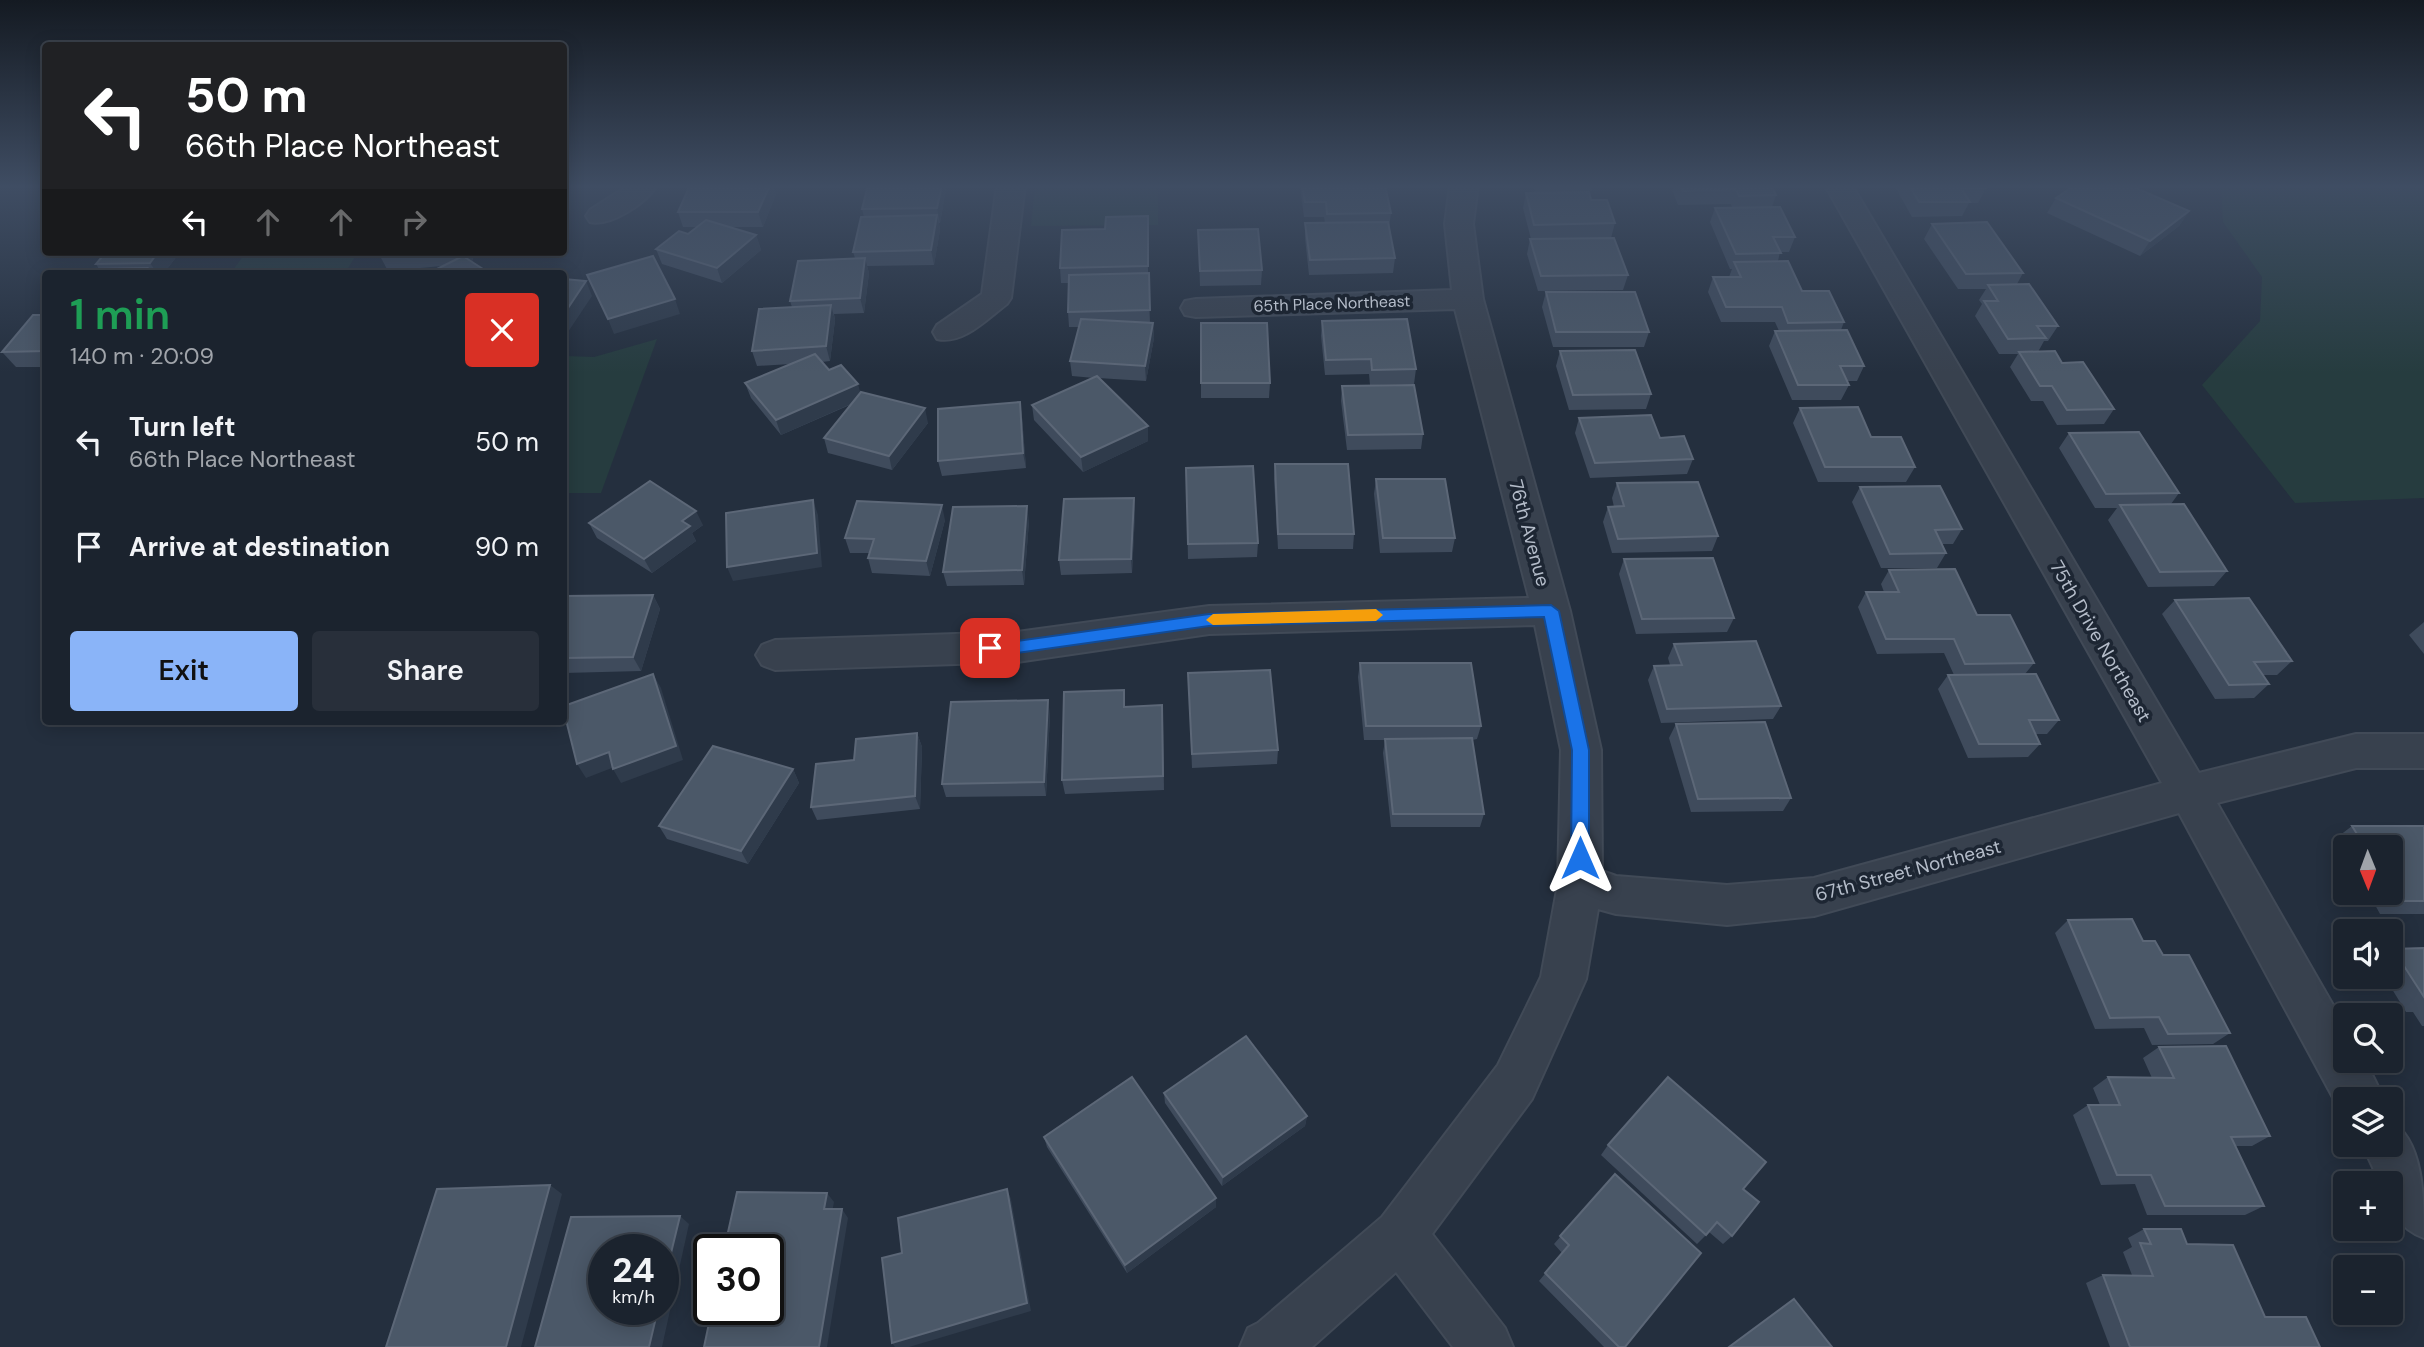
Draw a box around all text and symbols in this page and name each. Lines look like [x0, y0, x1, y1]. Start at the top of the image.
text: 50 m [185, 63, 308, 127]
icon: left [70, 70, 161, 161]
text: 66th Place Northeast [185, 125, 500, 167]
icon: left [176, 203, 214, 241]
icon: ahead [249, 203, 287, 241]
icon: ahead [322, 203, 360, 241]
icon: right [395, 203, 433, 241]
text: 1 min [70, 287, 170, 342]
street label: 65th Place Northeast [1253, 290, 1411, 317]
button: close [465, 293, 539, 367]
text: 140 m · 20:09 [70, 341, 214, 371]
text: Turn left [129, 410, 236, 444]
icon: left [70, 423, 108, 461]
text: 50 m [475, 425, 539, 459]
text: 66th Place Northeast [129, 444, 355, 474]
street label: 76th Avenue [1503, 477, 1556, 589]
icon: arrive [70, 528, 108, 566]
text: Arrive at destination [129, 530, 390, 564]
text: 90 m [475, 530, 539, 564]
street label: 75th Drive Northeast [2044, 556, 2157, 726]
pin [960, 618, 1020, 678]
icon: arrive [971, 629, 1009, 667]
button: Exit [70, 631, 298, 711]
button: Share [312, 631, 539, 711]
position arrow [1543, 821, 1617, 895]
street label: 67th Street Northeast [1812, 834, 2004, 907]
north arrow [2333, 835, 2403, 905]
map controls [2333, 835, 2403, 1325]
button: sound [2333, 919, 2403, 989]
button: search [2333, 1003, 2403, 1073]
button: layers [2333, 1087, 2403, 1157]
button: + [2333, 1171, 2403, 1241]
speed limit sign: 30 [693, 1234, 784, 1325]
text: 24 [612, 1247, 655, 1293]
button: − [2333, 1255, 2403, 1325]
text: km/h [612, 1285, 655, 1309]

